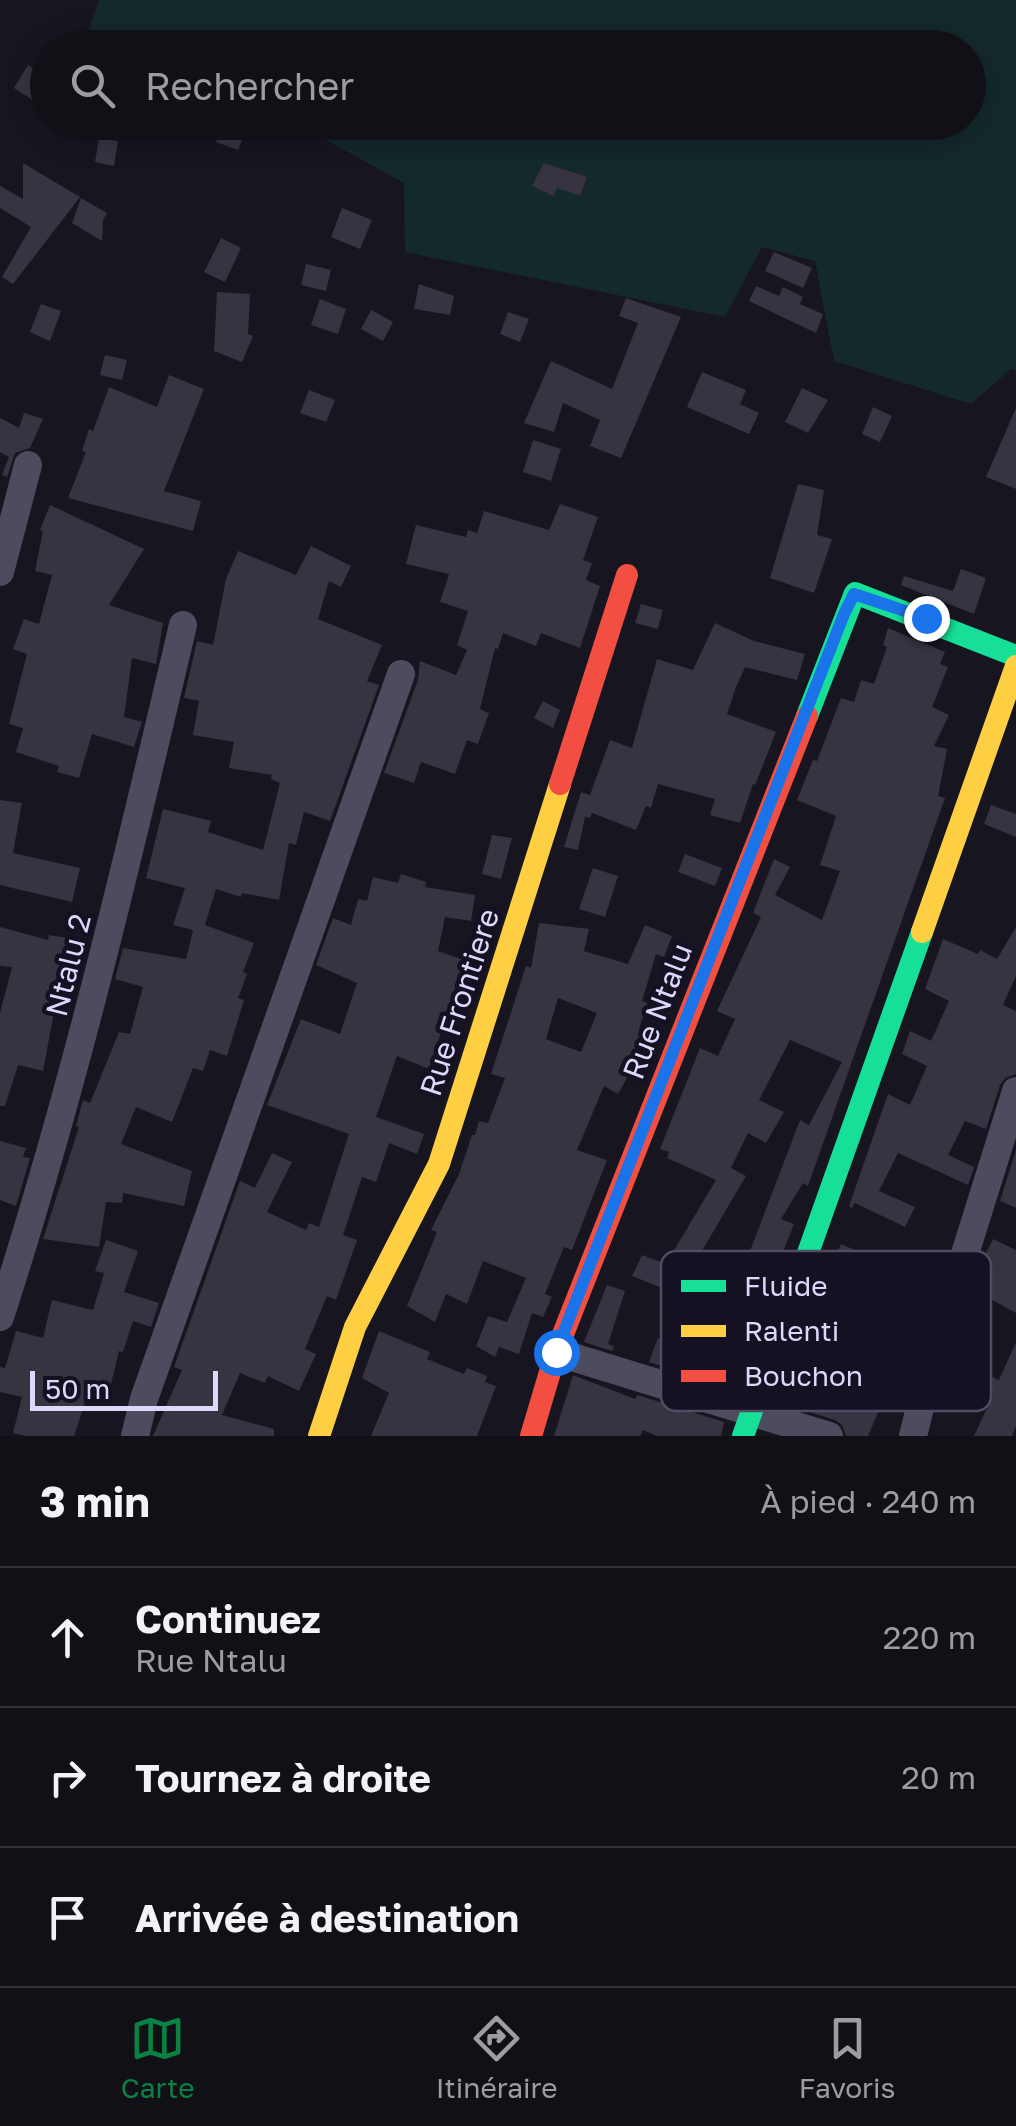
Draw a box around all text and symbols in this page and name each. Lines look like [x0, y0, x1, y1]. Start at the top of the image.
search box [30, 30, 986, 140]
icon: search [65, 58, 120, 113]
text: Rechercher [145, 63, 354, 108]
route end [904, 596, 950, 642]
street label: Rue Frontiere [412, 904, 506, 1100]
street label: Ntalu 2 [38, 910, 98, 1020]
street label: Rue Ntalu [615, 938, 699, 1084]
legend [661, 1251, 991, 1411]
text: Fluide [744, 1269, 828, 1302]
text: Ralenti [744, 1314, 839, 1347]
route start [534, 1330, 580, 1376]
text: Bouchon [744, 1359, 863, 1392]
scale bar [30, 1366, 218, 1410]
text: 50 m [45, 1372, 110, 1405]
text: 3 min [40, 1476, 150, 1526]
text: À pied · 240 m [760, 1482, 976, 1520]
text: Continuez [135, 1596, 321, 1641]
icon: ahead [40, 1610, 95, 1665]
text: 220 m [883, 1618, 976, 1656]
text: Rue Ntalu [135, 1641, 287, 1679]
icon: right [40, 1750, 95, 1805]
text: Tournez à droite [135, 1755, 431, 1800]
text: 20 m [901, 1758, 976, 1796]
icon: arrive [40, 1890, 95, 1945]
text: Arrivée à destination [135, 1895, 519, 1940]
tab: Carte [121, 2011, 194, 2104]
tab: Itinéraire [436, 2011, 558, 2104]
tab: Favoris [799, 2011, 895, 2104]

